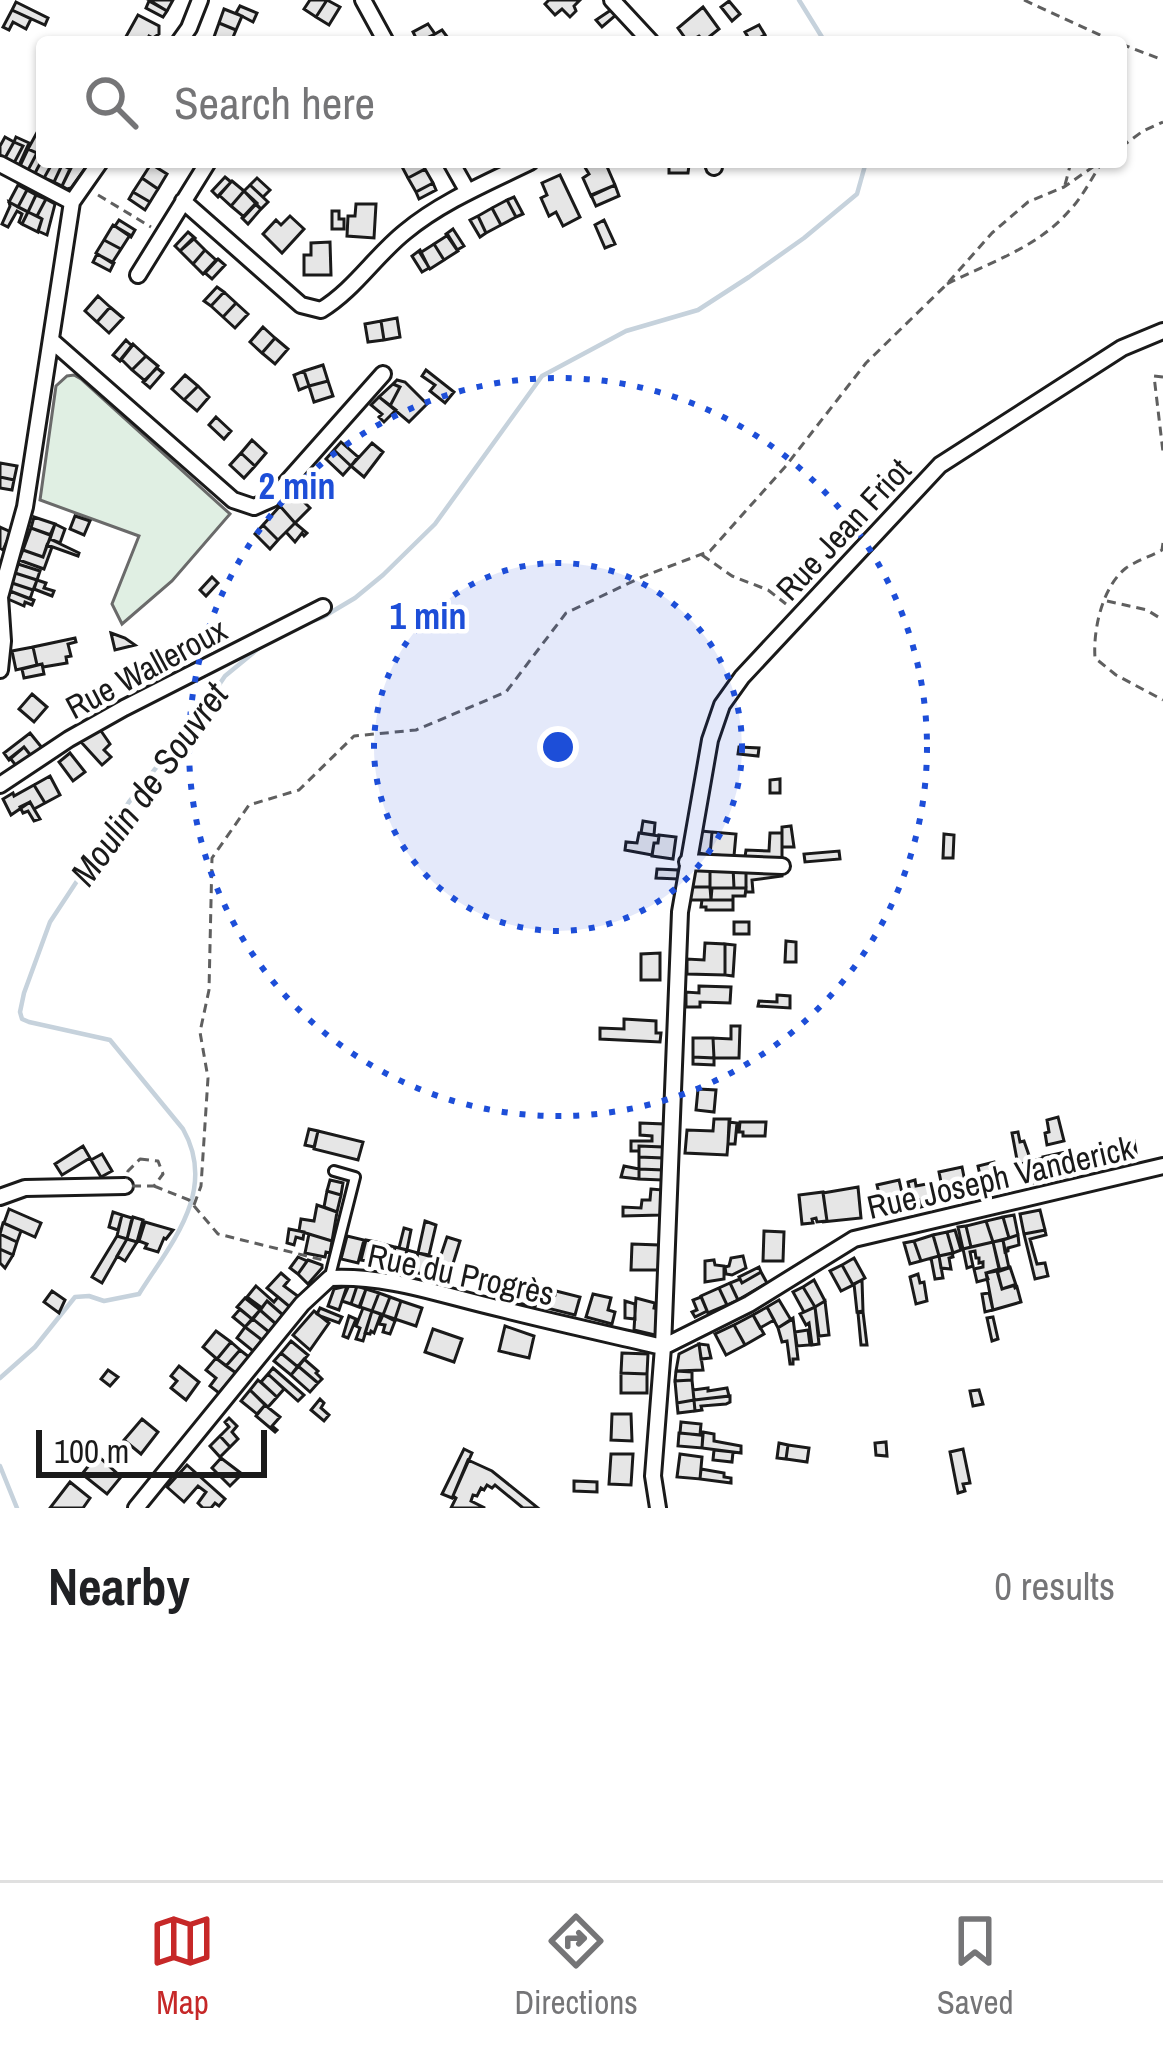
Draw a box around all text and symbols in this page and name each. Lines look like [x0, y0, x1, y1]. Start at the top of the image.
search box [36, 36, 1127, 168]
icon: search [78, 69, 144, 135]
text: Search here [174, 72, 375, 133]
street label: Rue Jean Friot [766, 449, 920, 609]
text: 2 min [258, 462, 336, 510]
text: 1 min [389, 592, 467, 640]
street label: Rue Walleroux [58, 607, 235, 729]
water label: Moulin de Souvret [59, 672, 239, 895]
centre of rings [537, 726, 579, 768]
street label: Rue Joseph Vanderick [863, 1125, 1138, 1229]
street label: Rue du Progrès [364, 1233, 558, 1315]
scale bar [36, 1424, 267, 1477]
text: 100 m [54, 1429, 129, 1473]
text: Nearby [48, 1552, 190, 1621]
text: 0 results [994, 1560, 1115, 1612]
tab: Map [149, 1908, 215, 2024]
tab: Directions [514, 1908, 638, 2024]
tab: Saved [937, 1908, 1013, 2024]

